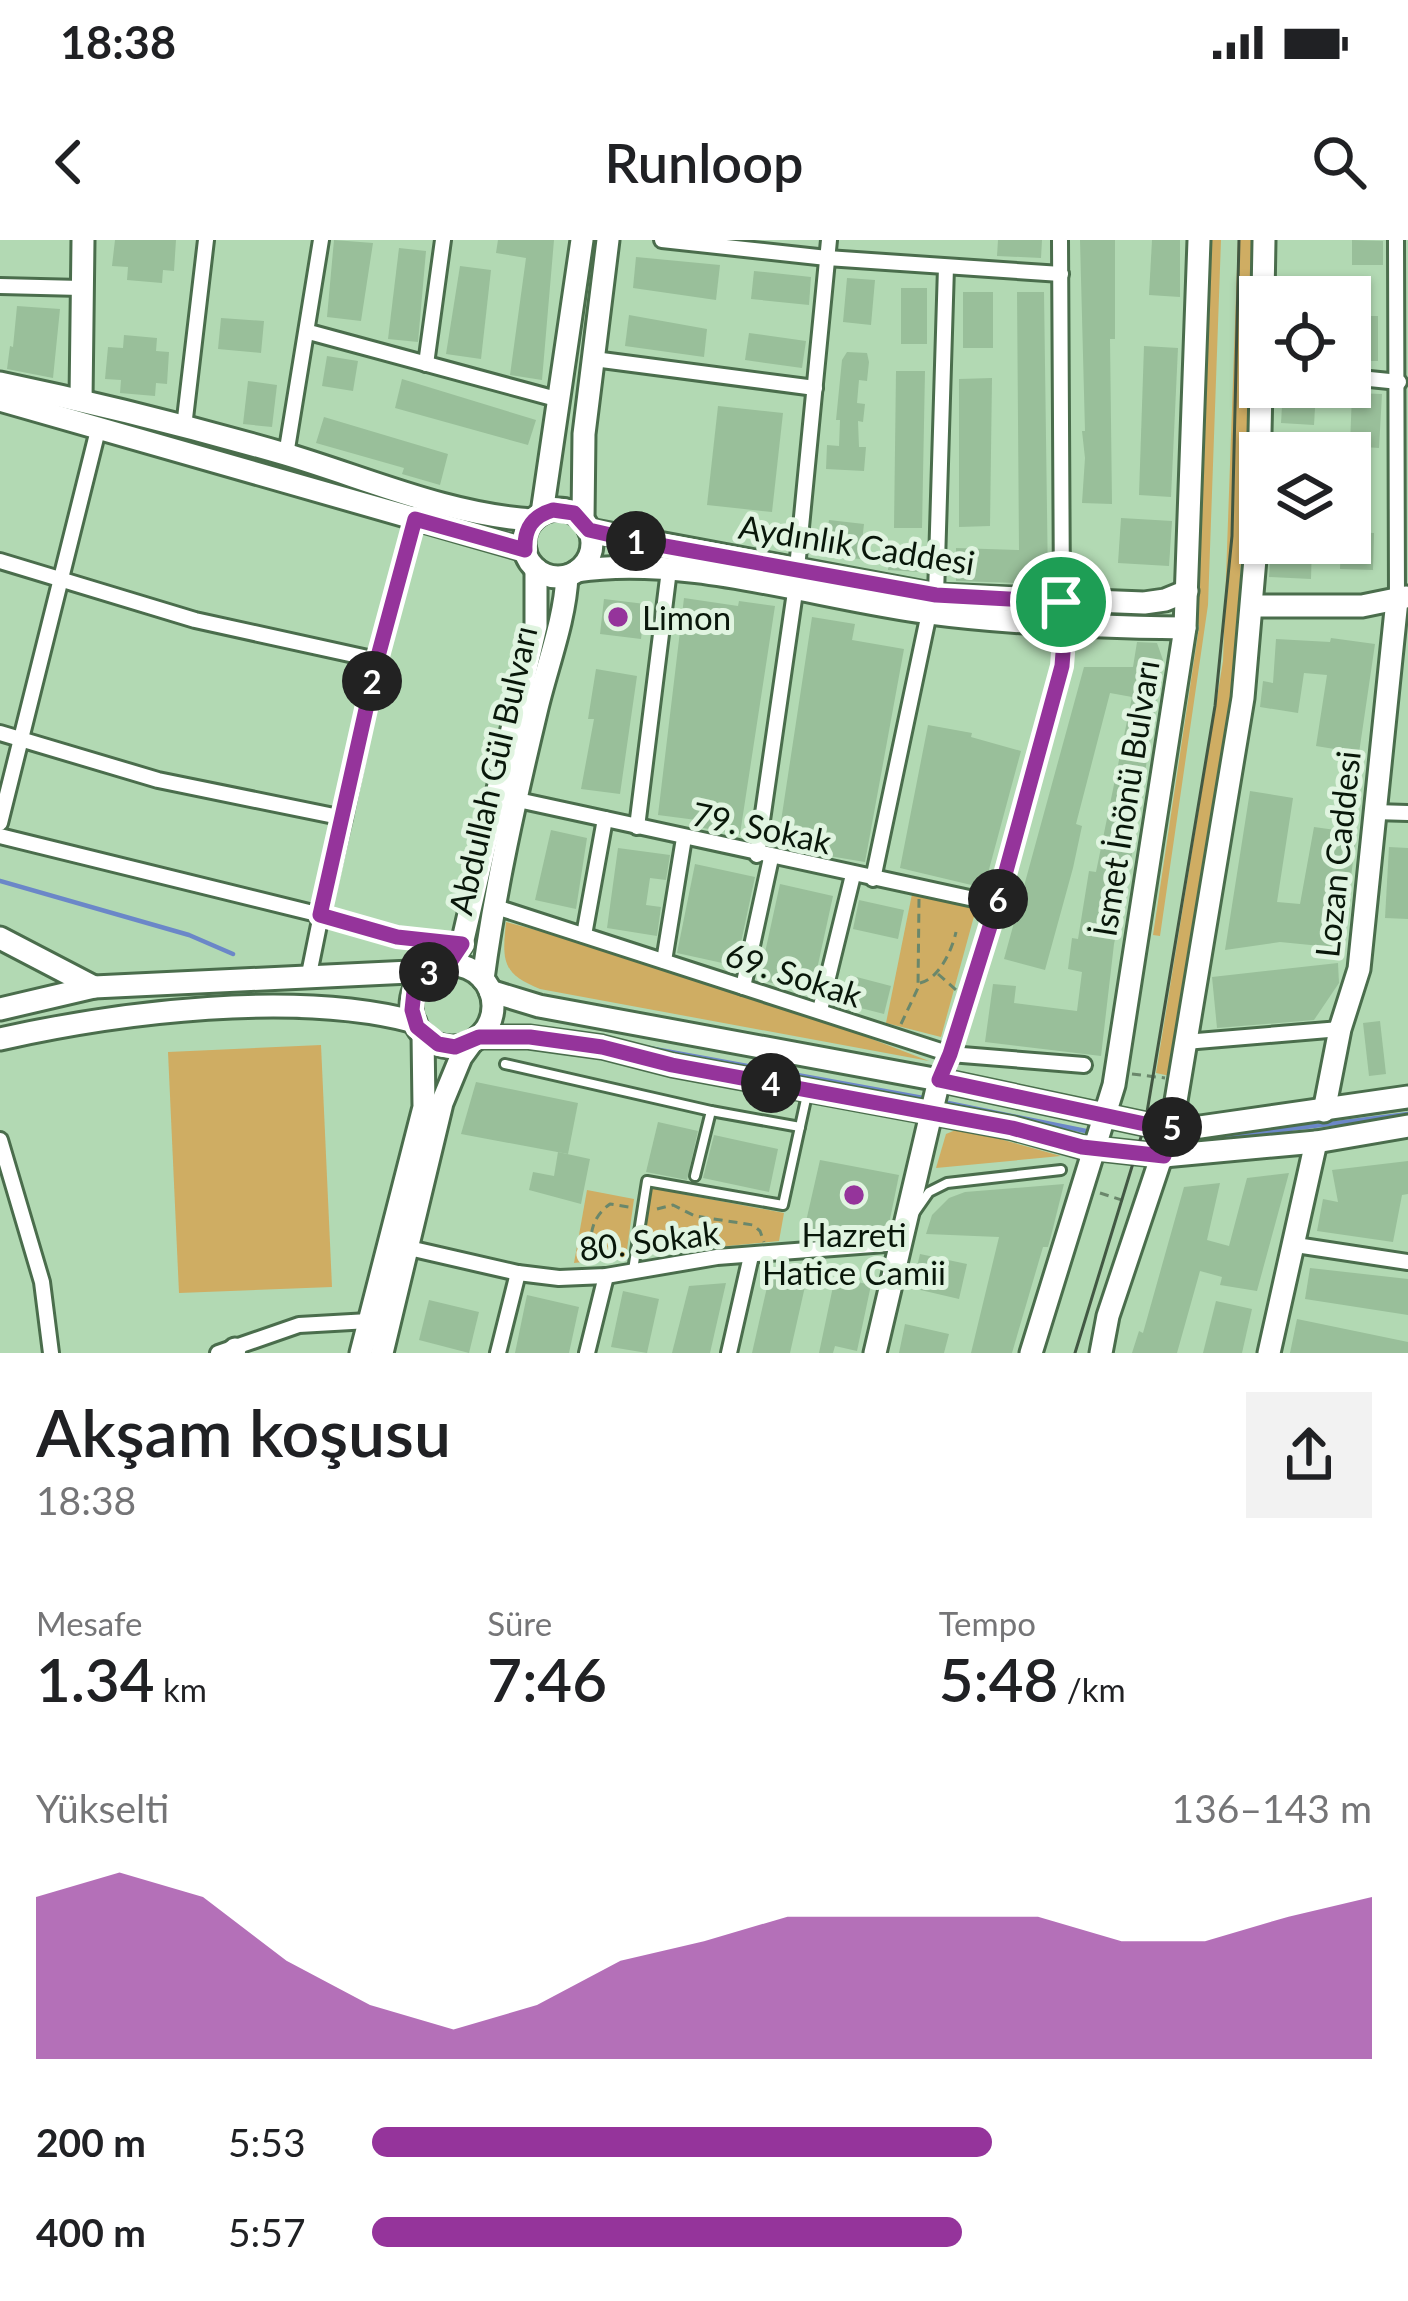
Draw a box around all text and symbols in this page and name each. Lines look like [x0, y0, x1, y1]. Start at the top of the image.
text: 18:38 [60, 15, 176, 69]
icon: back [36, 129, 102, 195]
icon: search [1306, 129, 1372, 195]
text: Runloop [604, 130, 804, 195]
map controls [1239, 276, 1371, 564]
button: locate [1239, 276, 1371, 408]
button: layers [1239, 432, 1371, 564]
street label: Aydınlık Caddesi [736, 506, 978, 582]
pin: 1 [606, 511, 666, 571]
text: 1 [626, 521, 646, 561]
pin [1010, 551, 1112, 653]
icon: arrive [1028, 569, 1094, 635]
place label: Limon [642, 597, 731, 637]
marker: Limon [605, 604, 631, 630]
street label: Abdullah Gül Bulvarı [439, 622, 545, 918]
pin: 2 [342, 651, 402, 711]
street label: İsmet İnönü Bulvarı [1083, 657, 1167, 939]
text: 2 [362, 661, 382, 701]
street label: Lozan Caddesi [1306, 749, 1368, 959]
street label: 79. Sokak [689, 793, 835, 861]
pin: 6 [968, 869, 1028, 929]
text: 6 [988, 879, 1008, 919]
street label: 69. Sokak [721, 933, 867, 1015]
pin: 3 [399, 942, 459, 1002]
text: 3 [419, 952, 439, 992]
pin: 4 [741, 1053, 801, 1113]
text: 4 [761, 1063, 781, 1103]
pin: 5 [1142, 1097, 1202, 1157]
text: 5 [1162, 1107, 1182, 1147]
marker: Hazreti Hatice Camii [841, 1182, 867, 1208]
street label: 80. Sokak [577, 1212, 722, 1268]
place label: Hazreti Hatice Camii [762, 1214, 946, 1292]
text: Akşam koşusu [36, 1392, 451, 1471]
button: share [1246, 1392, 1372, 1518]
text: 18:38 [36, 1477, 136, 1523]
text: Mesafe [36, 1603, 142, 1643]
text: Süre [487, 1603, 552, 1643]
text: Tempo [939, 1603, 1036, 1643]
text: 1.34 [36, 1643, 155, 1715]
text: 7:46 [487, 1643, 607, 1715]
text: 5:48 [939, 1643, 1058, 1715]
text: km [155, 1669, 207, 1709]
text: /km [1058, 1669, 1126, 1709]
text: Yükselti [36, 1785, 169, 1831]
text: 136–143 m [1172, 1785, 1372, 1831]
text: 200 m [36, 2119, 146, 2165]
text: 5:53 [228, 2119, 306, 2165]
text: 400 m [36, 2209, 146, 2255]
text: 5:57 [228, 2209, 306, 2255]

